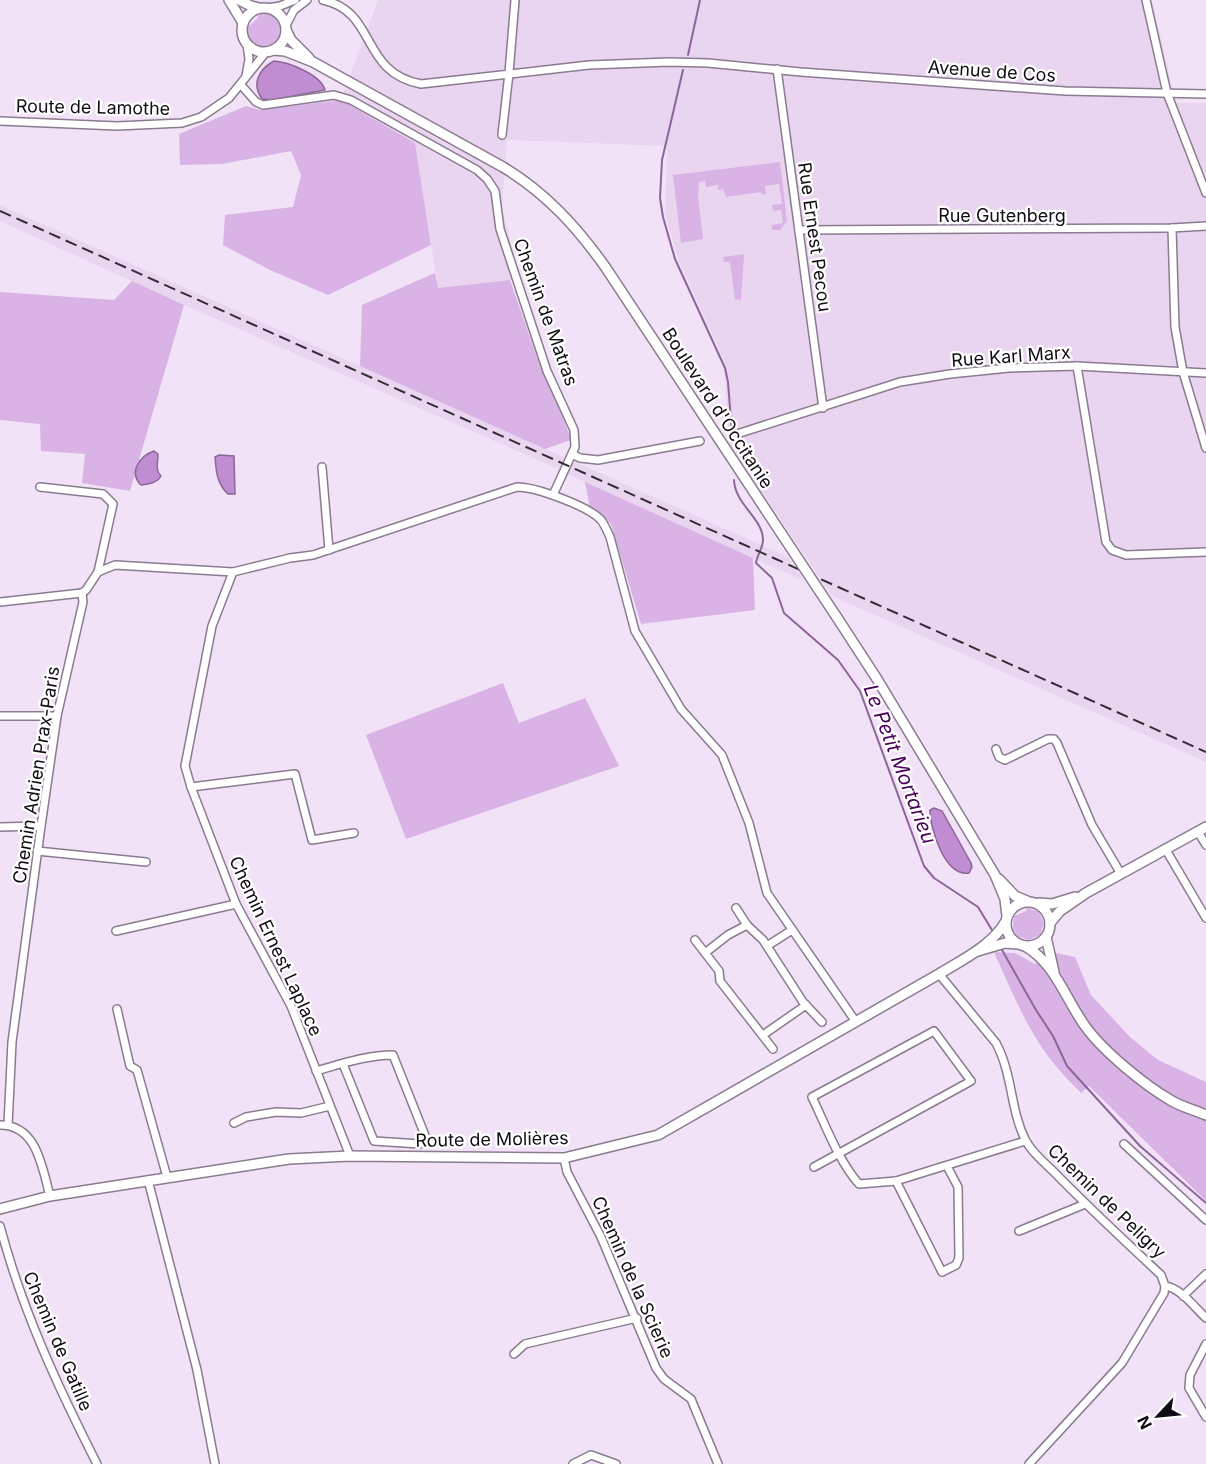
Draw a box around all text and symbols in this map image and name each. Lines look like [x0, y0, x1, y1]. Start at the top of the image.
street label: Avenue de Cos [927, 56, 1057, 86]
street label: Route de Lamothe [16, 95, 170, 119]
street label: Rue Ernest Pecou [794, 161, 836, 313]
street label: Rue Gutenberg [938, 205, 1066, 226]
street label: Chemin de Matras [510, 235, 582, 389]
street label: Boulevard d'Occitanie [658, 324, 778, 492]
street label: Rue Karl Marx [951, 341, 1072, 371]
street label: Chemin Adrien Prax-Paris [8, 665, 64, 885]
water label: Le Petit Mortarieu [859, 681, 942, 847]
street label: Chemin Ernest Laplace [225, 853, 327, 1039]
street label: Route de Molières [415, 1127, 569, 1151]
street label: Chemin de Peligry [1044, 1139, 1170, 1263]
street label: Chemin de la Scierie [588, 1193, 678, 1361]
street label: Chemin de Gatille [19, 1268, 97, 1414]
north arrow [1128, 1386, 1188, 1446]
text: N [1133, 1413, 1156, 1432]

